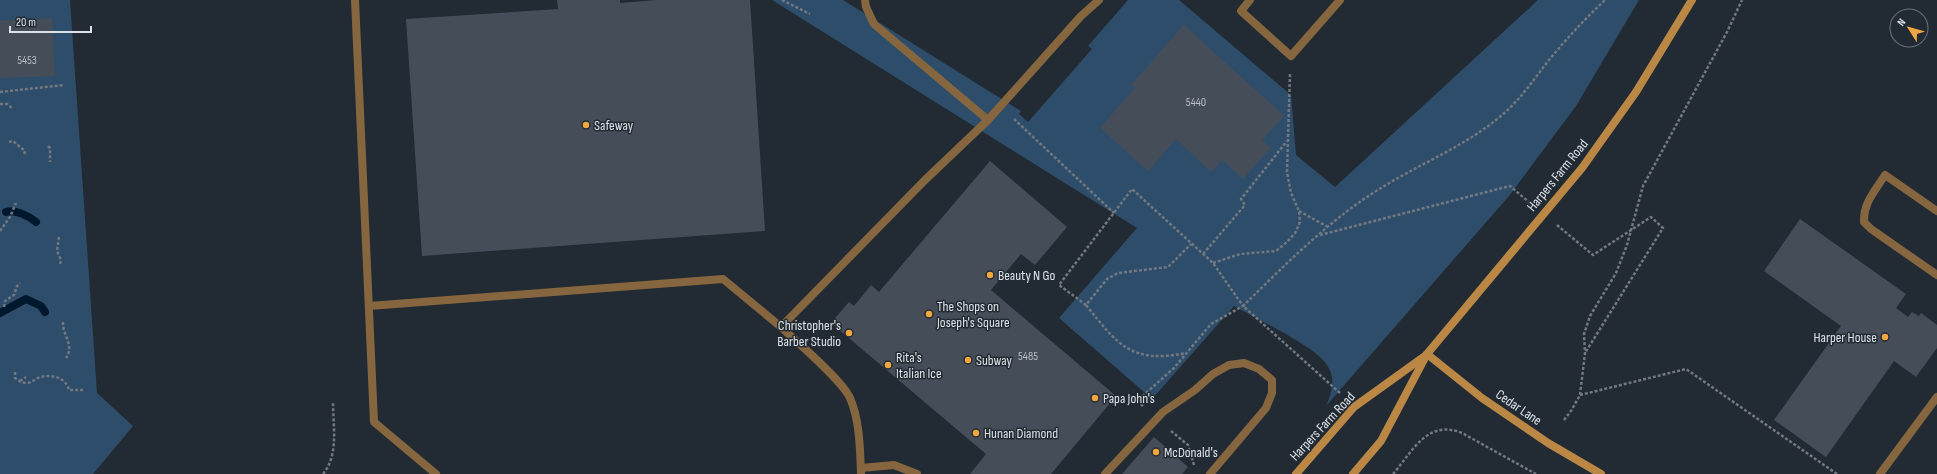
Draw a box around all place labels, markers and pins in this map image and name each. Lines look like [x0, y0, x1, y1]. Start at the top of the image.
place label: Safeway [594, 117, 634, 134]
marker: Safeway [581, 120, 591, 130]
place label: Beauty N Go [998, 267, 1055, 284]
marker: Beauty N Go [985, 270, 995, 280]
place label: The Shops on Joseph's Square [936, 298, 1010, 331]
marker: The Shops on Joseph's Square [924, 309, 934, 319]
place label: Christopher's Barber Studio [777, 317, 841, 350]
marker: Christopher's Barber Studio [844, 328, 854, 338]
place label: Harper House [1813, 329, 1877, 346]
marker: Harper House [1880, 332, 1890, 342]
place label: Rita's Italian Ice [896, 349, 942, 382]
place label: Subway [976, 352, 1013, 369]
marker: Subway [963, 355, 973, 365]
marker: Rita's Italian Ice [883, 360, 893, 370]
place label: Papa John's [1103, 390, 1155, 407]
marker: Papa John's [1090, 393, 1100, 403]
place label: Hunan Diamond [984, 425, 1058, 442]
marker: Hunan Diamond [971, 428, 981, 438]
place label: McDonald's [1164, 444, 1218, 461]
marker: McDonald's [1151, 447, 1161, 457]

